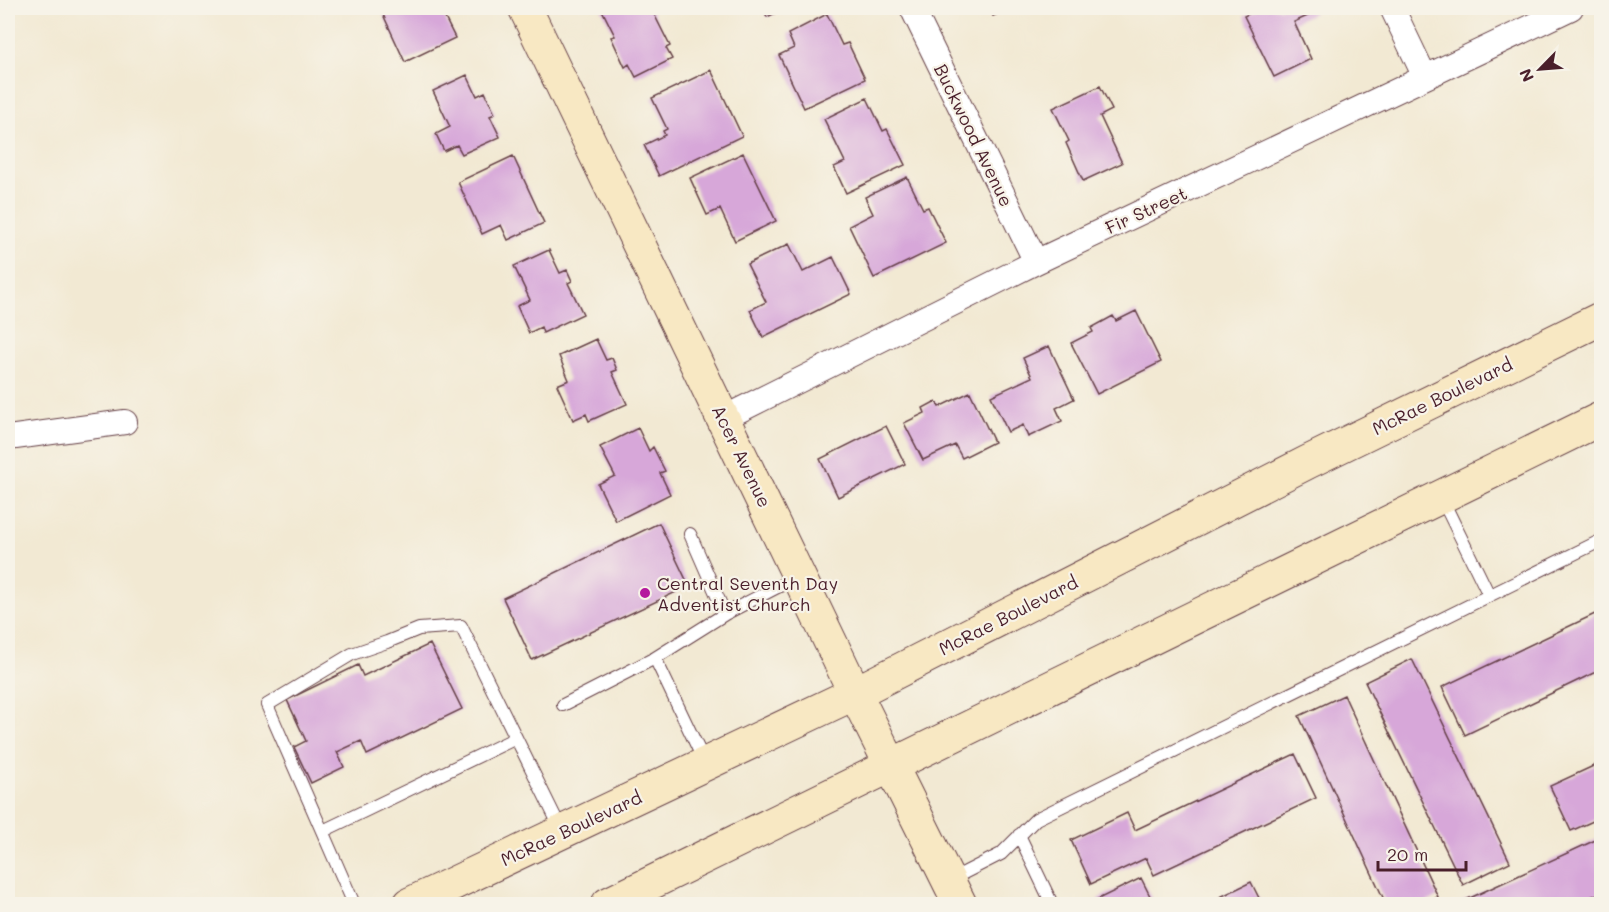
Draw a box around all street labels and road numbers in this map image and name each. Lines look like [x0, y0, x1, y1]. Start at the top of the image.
street label: Buckwood Avenue [929, 60, 1019, 210]
street label: Fir Street [1101, 181, 1191, 239]
street label: McRae Boulevard [1368, 352, 1516, 440]
street label: Acer Avenue [707, 401, 777, 511]
street label: McRae Boulevard [934, 570, 1082, 660]
street label: McRae Boulevard [497, 785, 645, 871]

